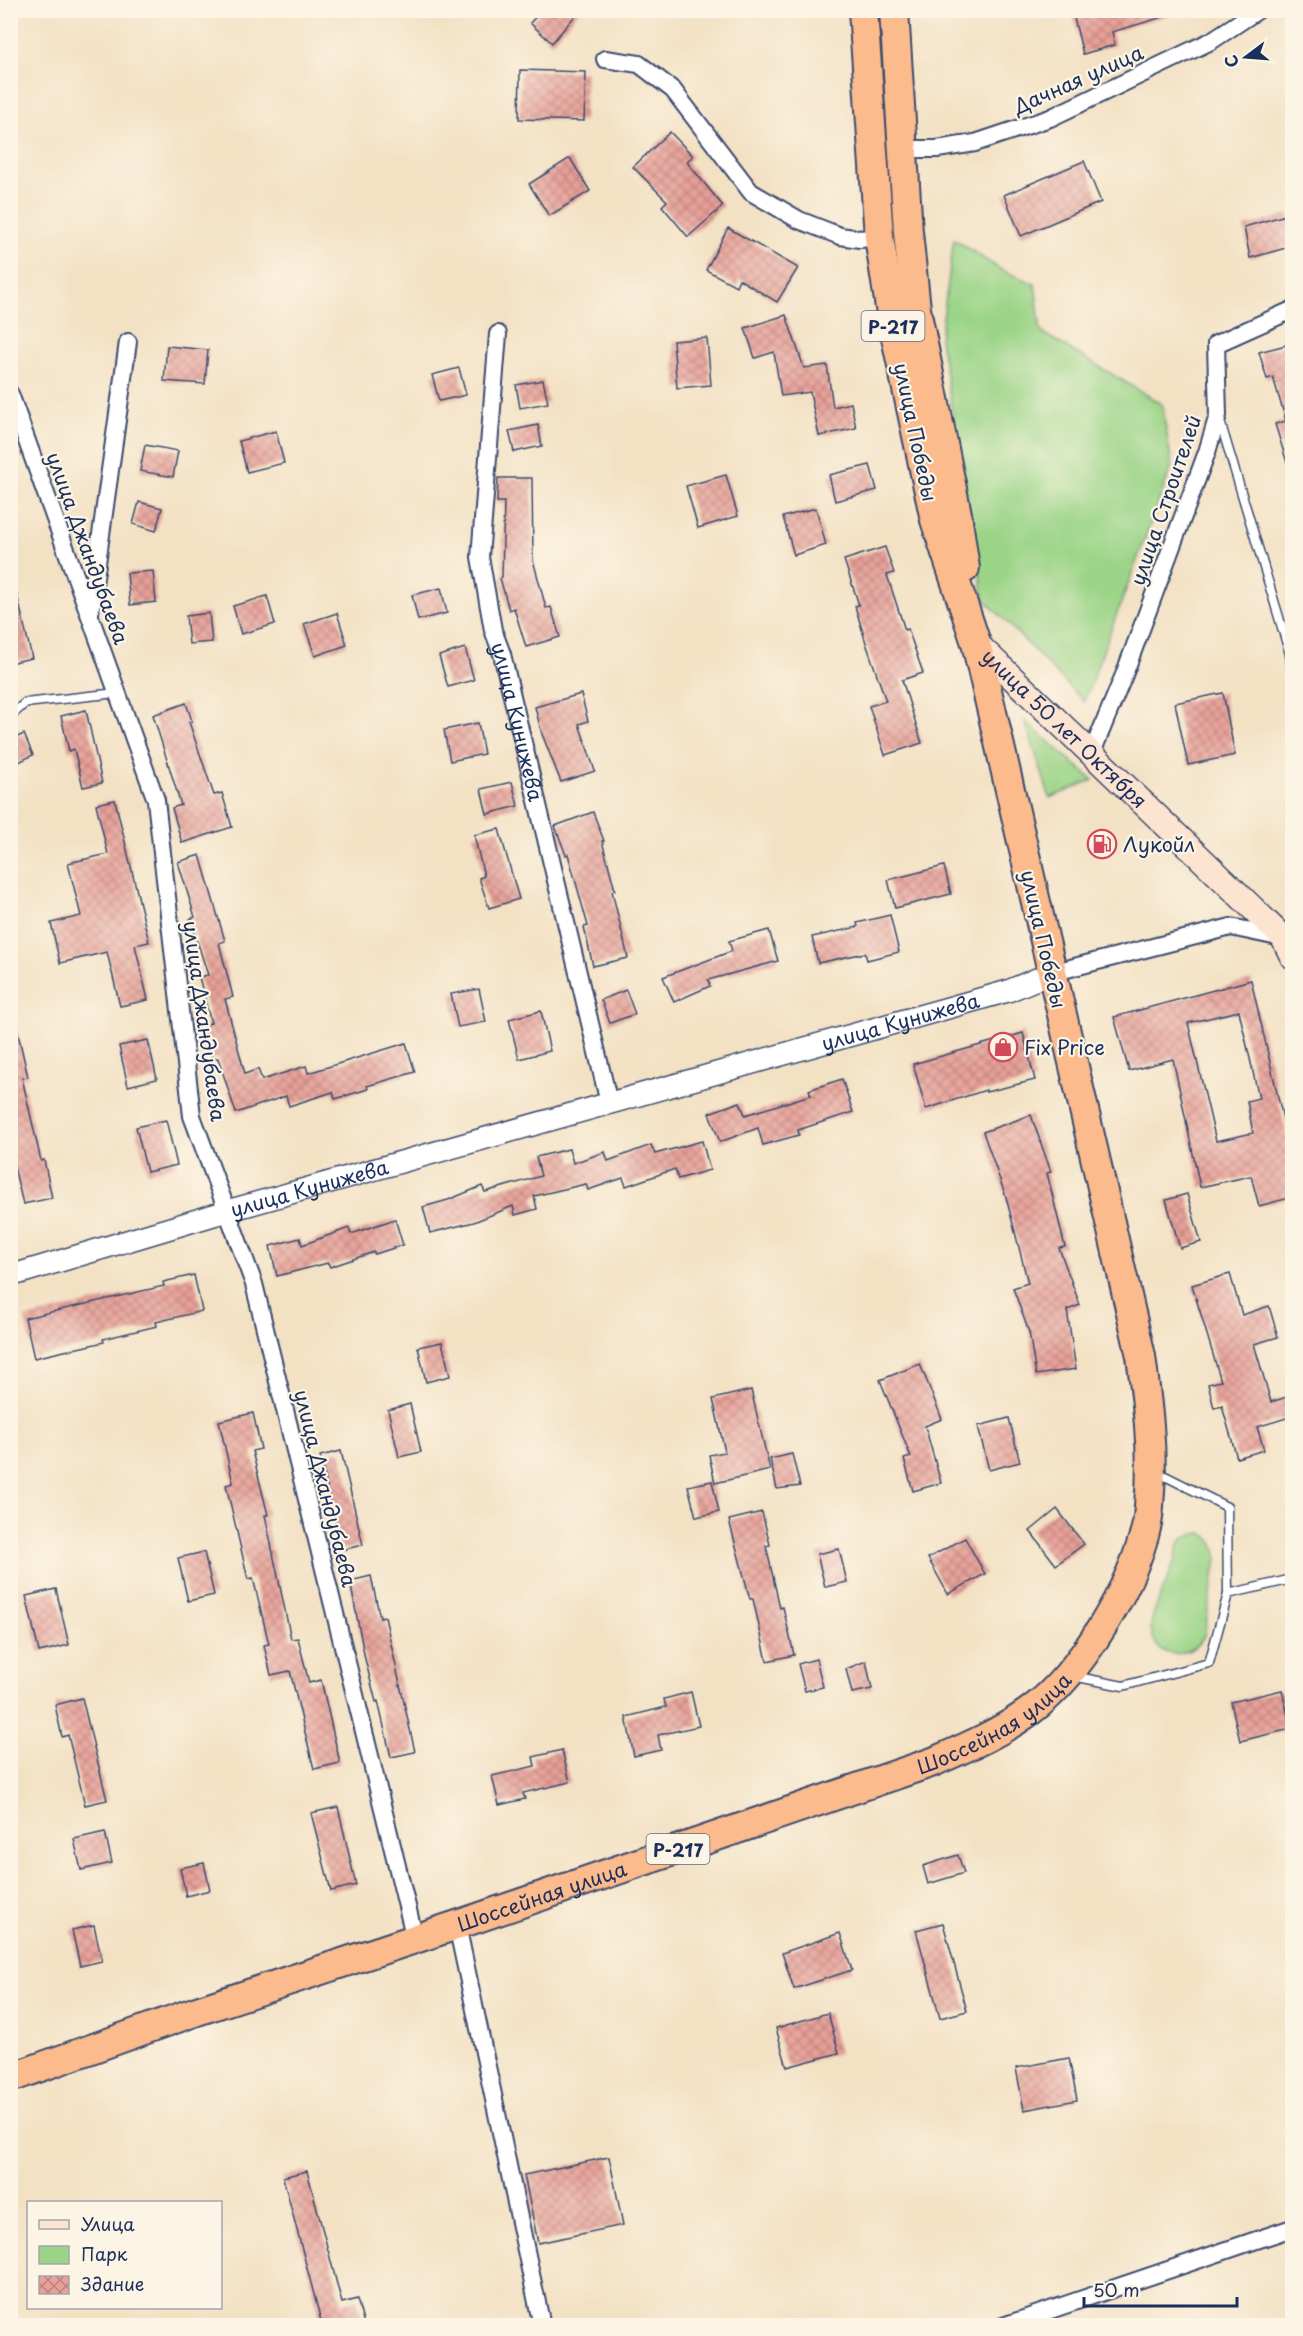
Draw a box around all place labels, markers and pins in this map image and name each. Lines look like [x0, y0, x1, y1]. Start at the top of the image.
fuel station icon: Лукойл [1086, 828, 1118, 860]
place label: Лукойл [1123, 829, 1195, 859]
shop icon: Fix Price [987, 1031, 1019, 1063]
place label: Fix Price [1024, 1032, 1105, 1062]

